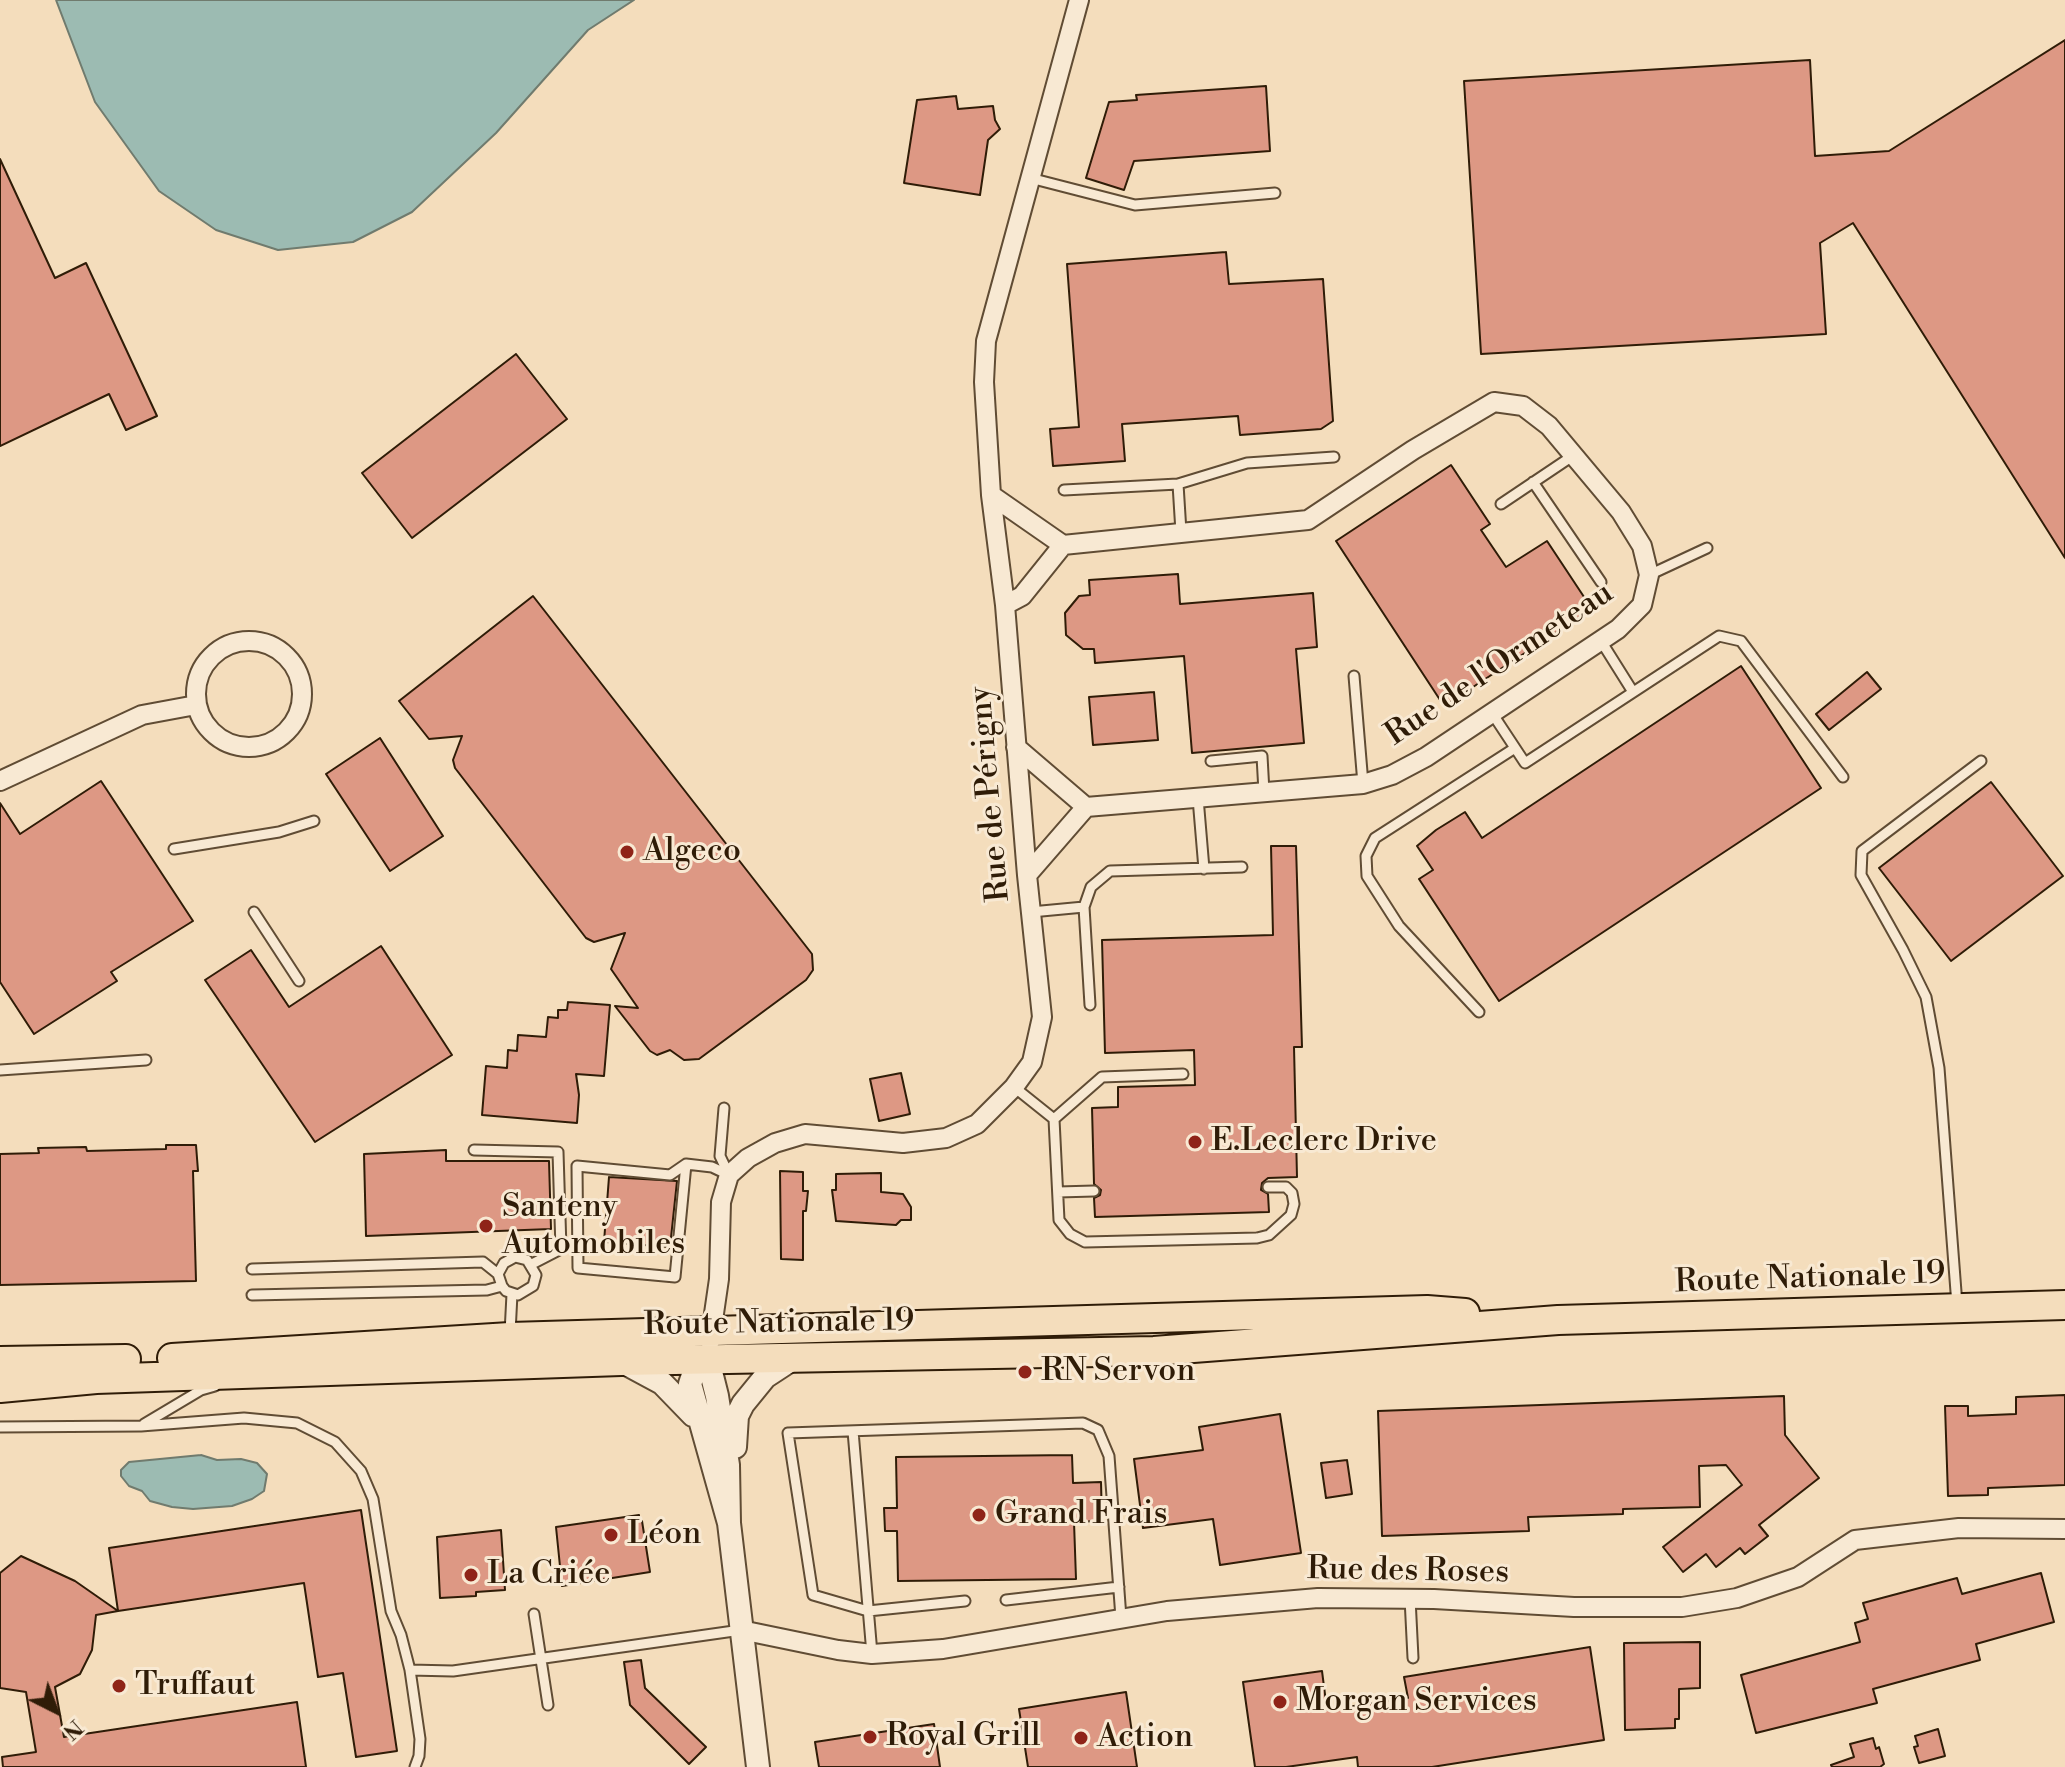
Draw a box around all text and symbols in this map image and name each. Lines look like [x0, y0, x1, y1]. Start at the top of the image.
street label: Rue de l'Ormeteau [1379, 575, 1621, 755]
street label: Rue de Périgny [962, 685, 1020, 903]
place label: Algeco [643, 833, 741, 871]
marker: Algeco [618, 843, 636, 861]
place label: E.Leclerc Drive [1211, 1123, 1437, 1161]
marker: E.Leclerc Drive [1186, 1133, 1204, 1151]
place label: Santeny Automobiles [502, 1189, 685, 1264]
marker: Santeny Automobiles [477, 1217, 495, 1235]
street label: Route Nationale 19 [1674, 1255, 1946, 1303]
street label: Route Nationale 19 [643, 1302, 915, 1346]
place label: RN Servon [1041, 1353, 1195, 1391]
marker: RN Servon [1016, 1363, 1034, 1381]
place label: Grand Frais [995, 1496, 1167, 1534]
marker: Grand Frais [970, 1506, 988, 1524]
place label: Léon [627, 1516, 701, 1554]
marker: Léon [602, 1526, 620, 1544]
street label: Rue des Roses [1307, 1551, 1509, 1593]
place label: La Criée [487, 1556, 610, 1594]
marker: La Criée [462, 1566, 480, 1584]
place label: Truffaut [135, 1667, 256, 1705]
north arrow [16, 1671, 96, 1751]
marker: Truffaut [110, 1677, 128, 1695]
place label: Morgan Services [1296, 1683, 1537, 1721]
marker: Morgan Services [1271, 1693, 1289, 1711]
text: N [57, 1713, 88, 1745]
place label: Royal Grill [886, 1718, 1040, 1756]
place label: Action [1097, 1719, 1193, 1757]
marker: Royal Grill [861, 1728, 879, 1746]
marker: Action [1072, 1729, 1090, 1747]

